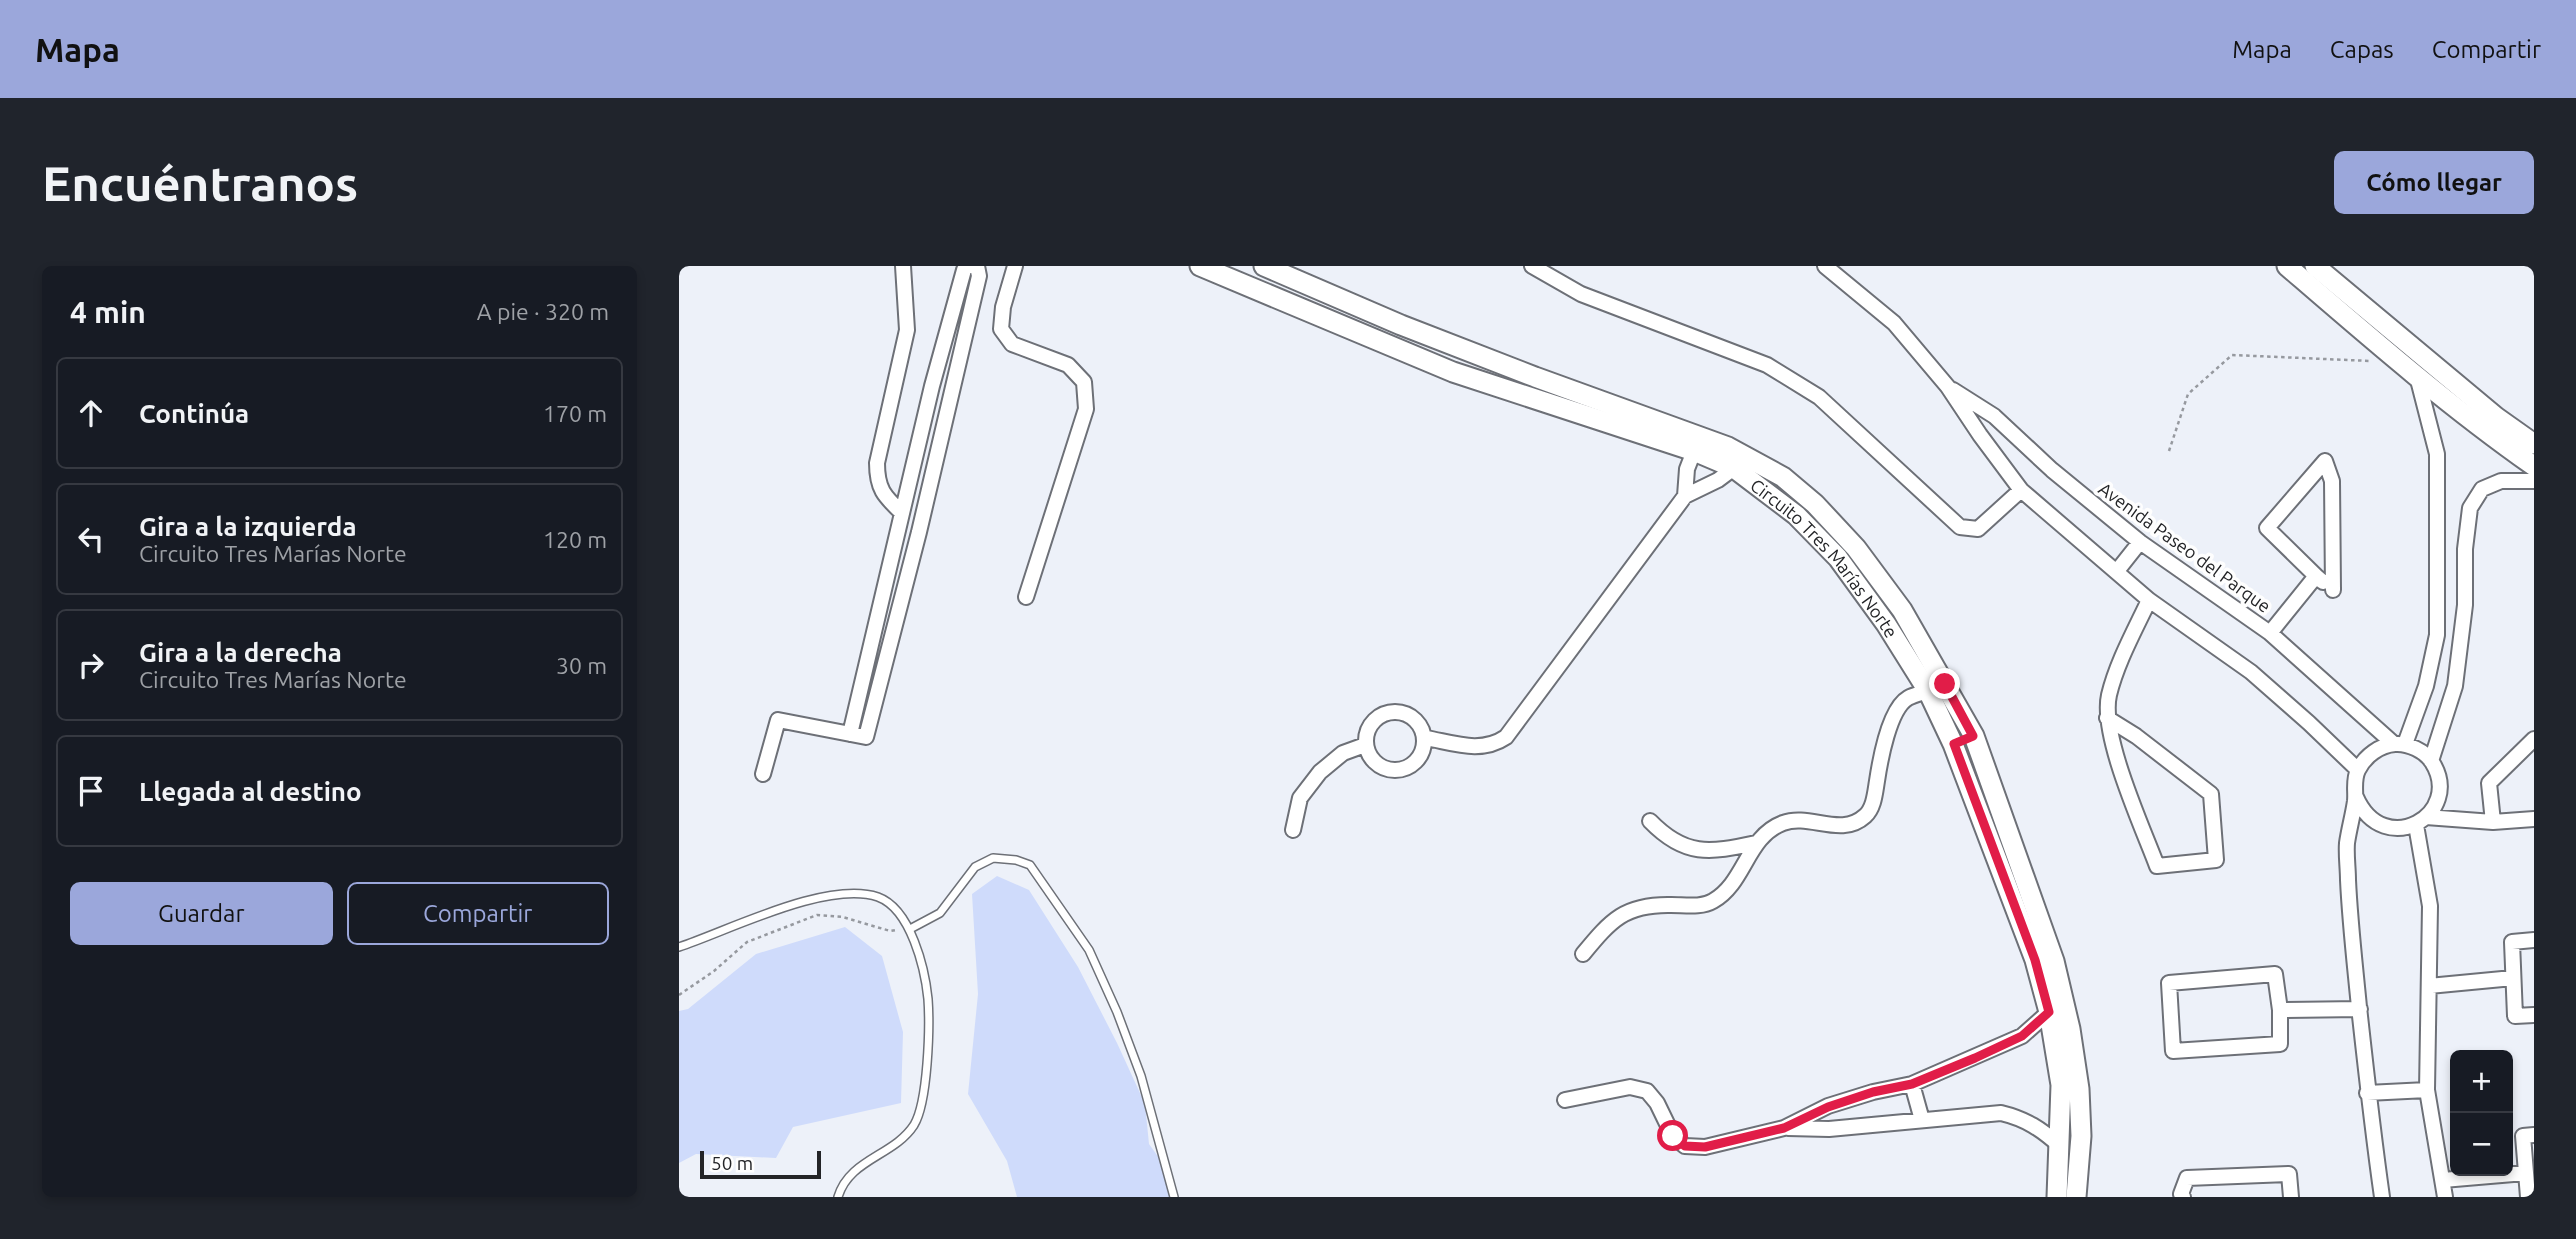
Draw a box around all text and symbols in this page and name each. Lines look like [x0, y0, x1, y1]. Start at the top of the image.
text: Mapa [35, 31, 120, 68]
text: Mapa [2232, 36, 2292, 63]
text: Capas [2330, 36, 2394, 63]
text: Compartir [2432, 36, 2541, 63]
button: Cómo llegar [2334, 151, 2534, 214]
text: Encuéntranos [42, 155, 358, 210]
text: 4 min [70, 295, 146, 329]
text: A pie · 320 m [477, 299, 609, 324]
icon: ahead [72, 394, 110, 432]
text: Continúa [139, 399, 249, 428]
text: 170 m [543, 401, 607, 426]
street label: Circuito Tres Marías Norte [1747, 474, 1902, 641]
street label: Avenida Paseo del Parque [2095, 478, 2275, 616]
text: Gira a la izquierda [139, 512, 357, 541]
icon: left [72, 520, 110, 558]
text: 120 m [543, 527, 607, 552]
text: Circuito Tres Marías Norte [139, 541, 407, 566]
text: Gira a la derecha [139, 638, 342, 667]
icon: right [72, 646, 110, 684]
text: 30 m [556, 653, 607, 678]
text: Circuito Tres Marías Norte [139, 667, 407, 692]
route end [1929, 668, 1960, 699]
icon: arrive [72, 772, 110, 810]
text: Llegada al destino [139, 777, 362, 806]
button: Guardar [70, 882, 333, 945]
button: Compartir [347, 882, 609, 945]
map controls [2450, 1050, 2513, 1176]
button: + [2450, 1050, 2513, 1113]
button: − [2450, 1113, 2513, 1176]
route start [1657, 1120, 1688, 1151]
scale bar [700, 1148, 821, 1180]
text: 50 m [711, 1152, 753, 1174]

